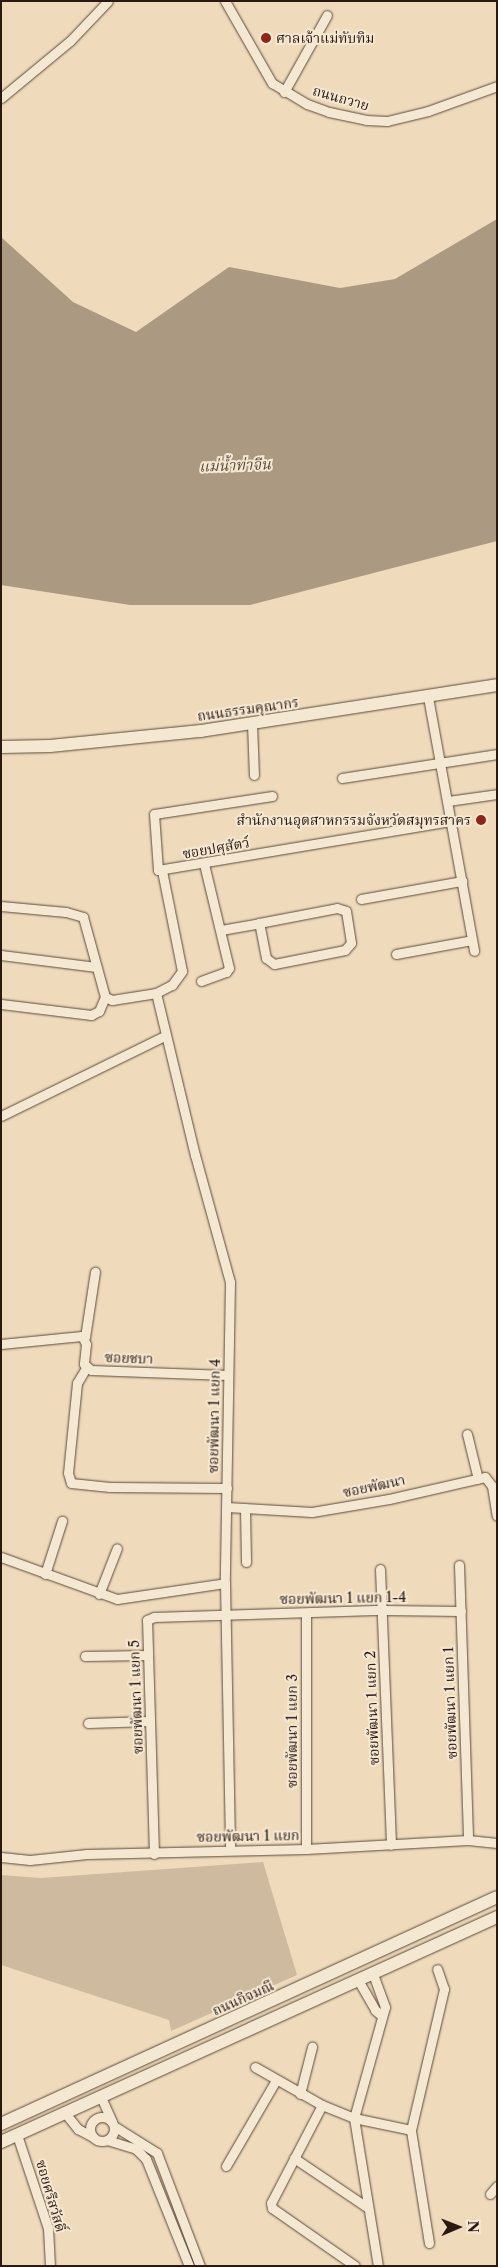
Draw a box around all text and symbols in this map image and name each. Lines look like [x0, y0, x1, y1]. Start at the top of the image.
place label: ศาลเจ้าแม่ทับทิม [276, 30, 374, 46]
marker: ศาลเจ้าแม่ทับทิม [260, 32, 272, 44]
street label: ถนนถวาย [311, 82, 371, 114]
water label: แม่น้ำท่าจีน [199, 455, 271, 475]
street label: ถนนธรรมคุณากร [196, 694, 300, 724]
place label: สำนักงานอุตสาหกรรมจังหวัดสมุทรสาคร [237, 812, 471, 828]
marker: สำนักงานอุตสาหกรรมจังหวัดสมุทรสาคร [475, 814, 487, 826]
street label: ซอยปศุสัตว์ [181, 834, 251, 862]
street label: ซอยชบา [104, 1349, 154, 1367]
street label: ซอยพัฒนา 1 แยก 4 [205, 1359, 223, 1473]
street label: ซอยพัฒนา [341, 1471, 407, 1501]
street label: ซอยพัฒนา 1 แยก 1-4 [279, 1588, 407, 1608]
street label: ซอยพัฒนา 1 แยก 5 [126, 1640, 146, 1754]
street label: ซอยพัฒนา 1 แยก 1 [440, 1647, 460, 1759]
street label: ซอยพัฒนา 1 แยก 2 [362, 1650, 382, 1766]
street label: ซอยพัฒนา 1 แยก 3 [284, 1674, 300, 1788]
street label: ซอยพัฒนา 1 แยก [196, 1827, 300, 1845]
street label: ถนนกิจมณี [210, 1977, 276, 2019]
street label: ซอยศรีสวัสดิ์ [33, 2158, 69, 2234]
north arrow [433, 2202, 483, 2252]
text: N [464, 2220, 482, 2233]

